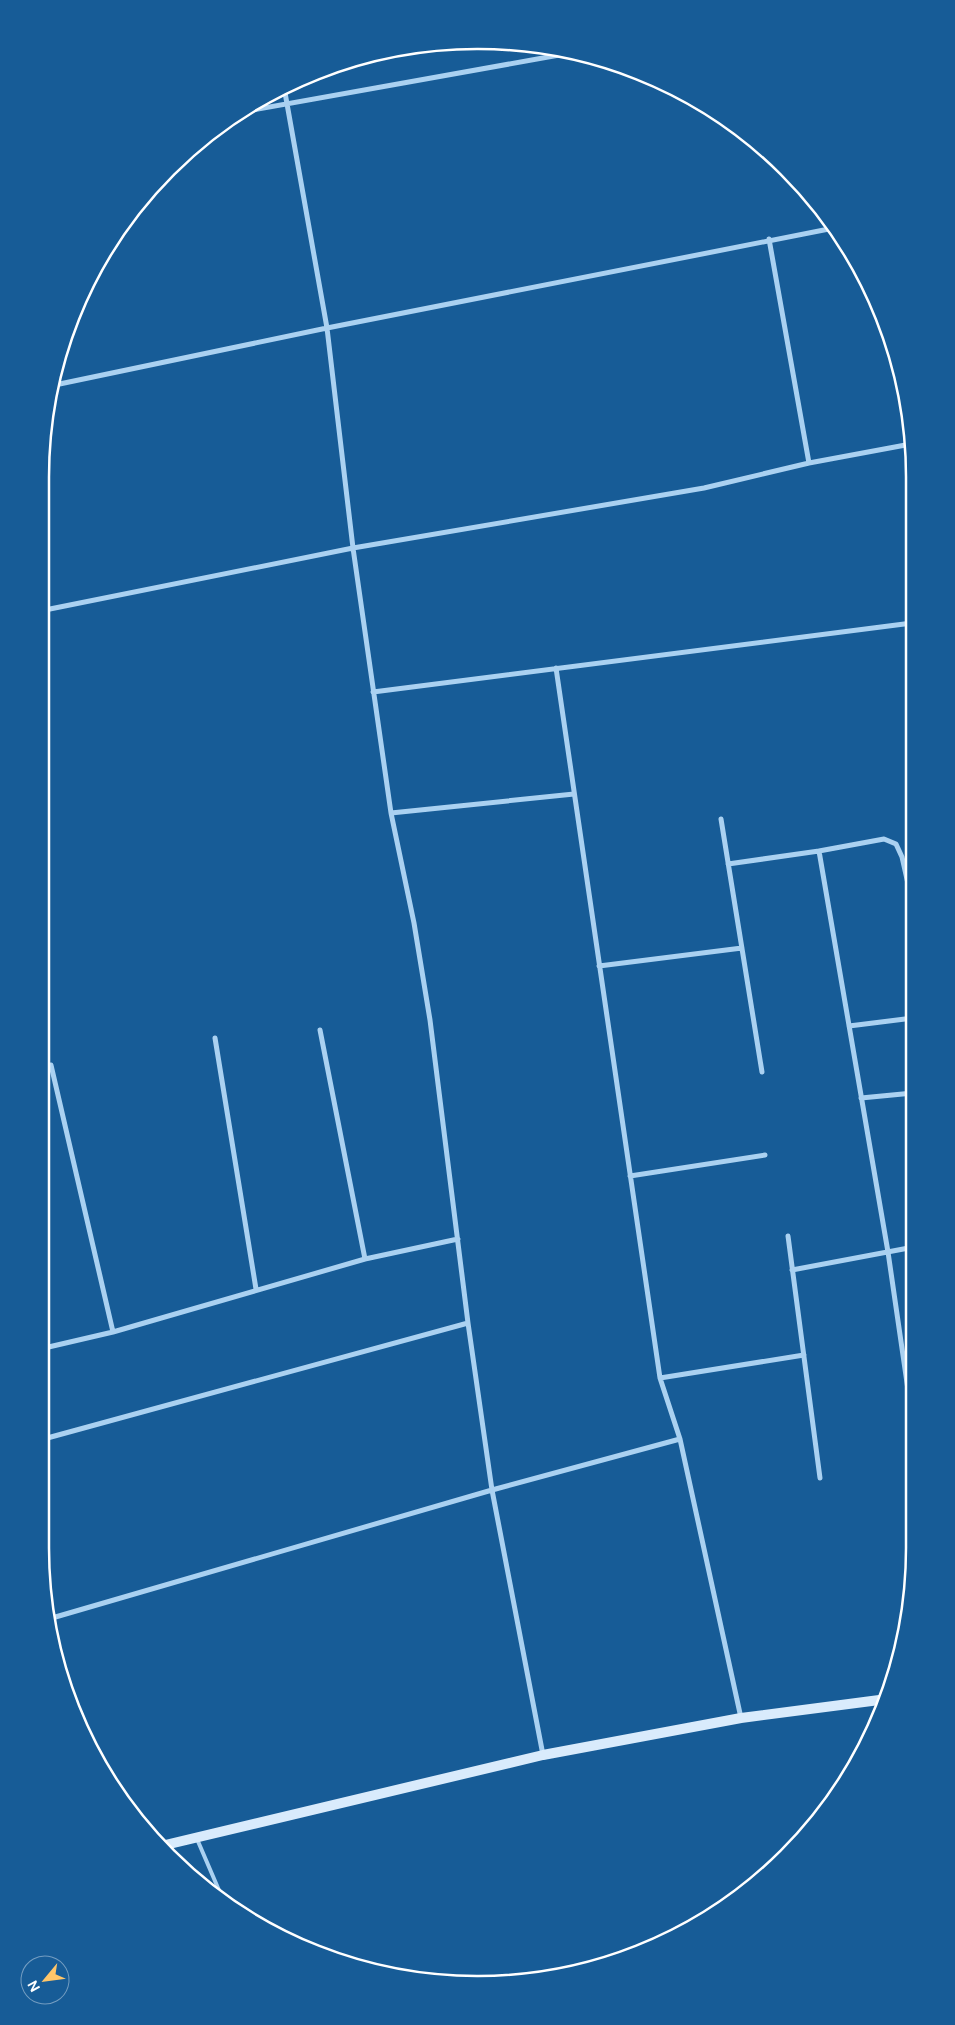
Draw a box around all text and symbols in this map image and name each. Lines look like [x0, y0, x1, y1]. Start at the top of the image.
north arrow [20, 1955, 70, 2005]
text: N [23, 1977, 44, 1995]

